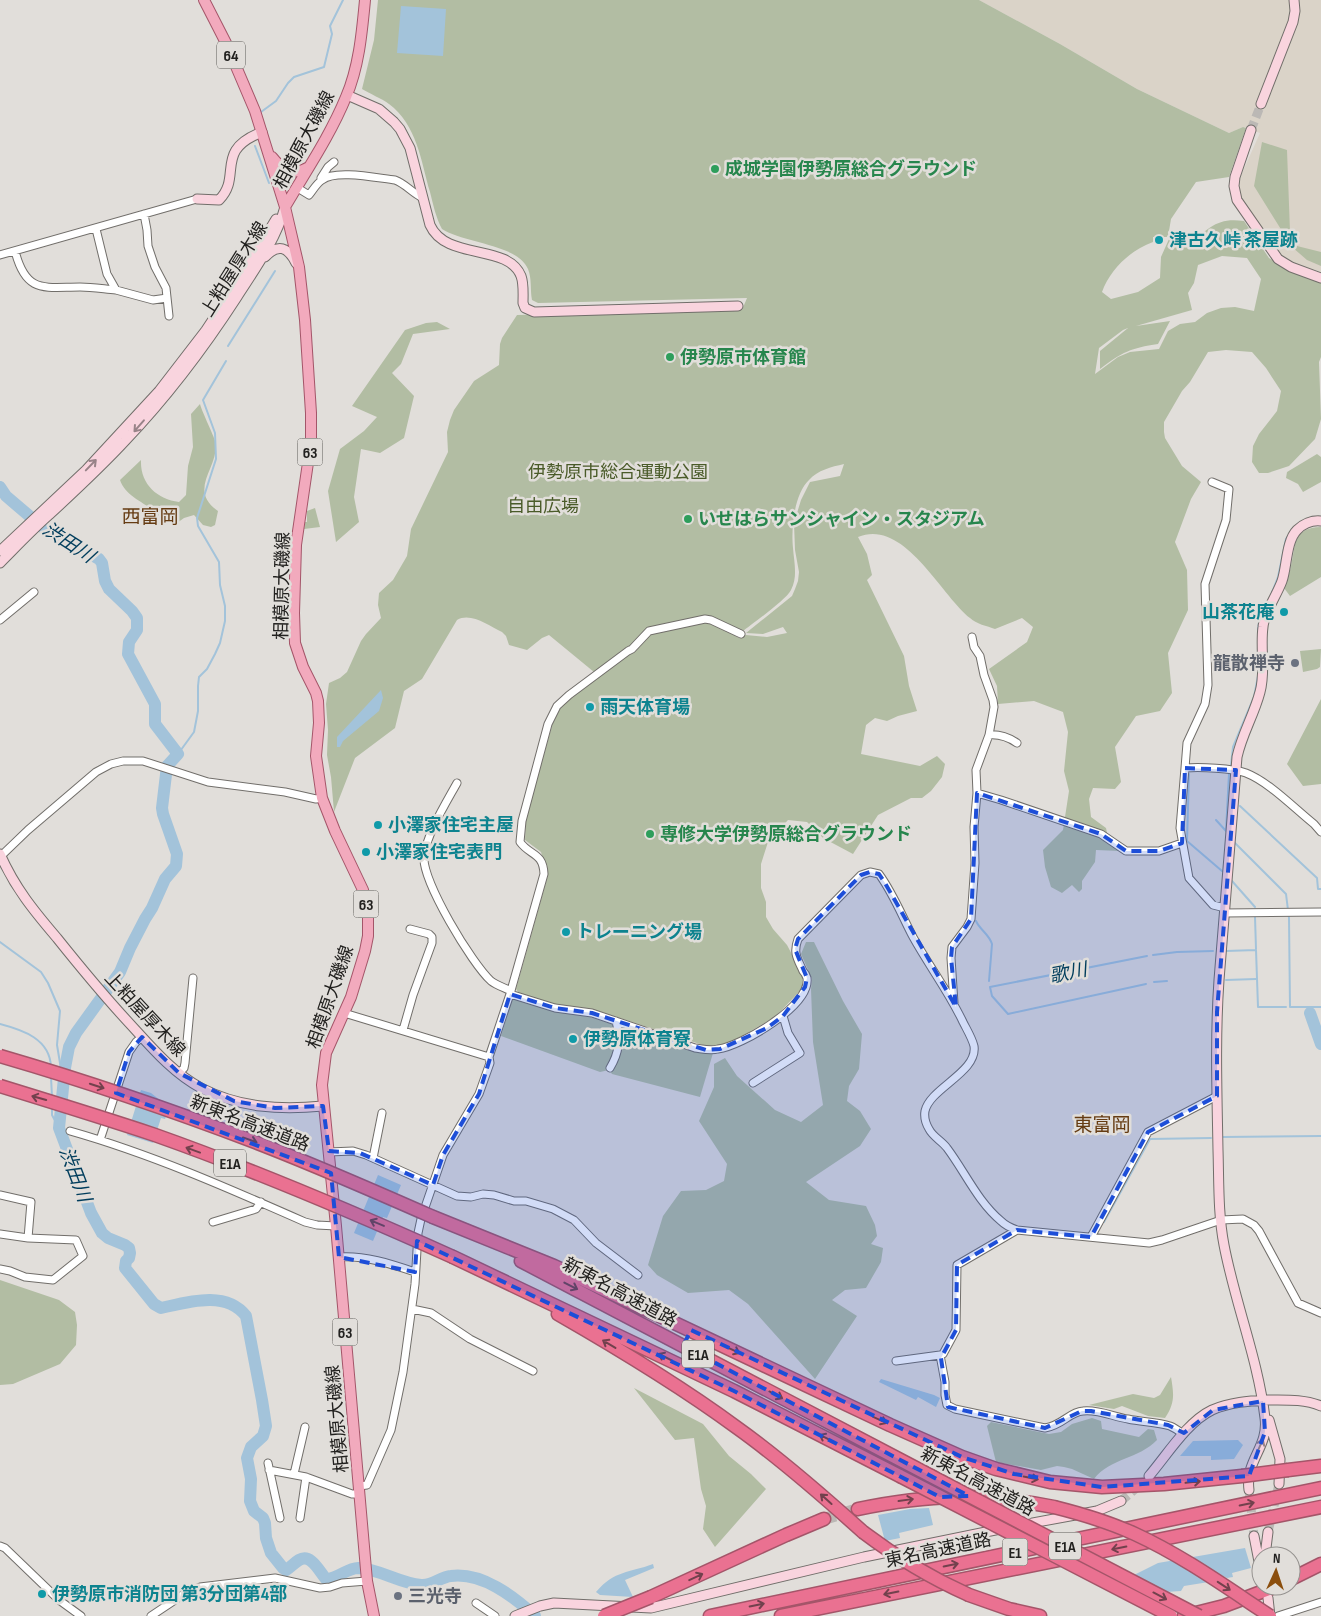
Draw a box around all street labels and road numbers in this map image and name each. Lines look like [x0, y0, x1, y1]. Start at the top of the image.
road number: 64 [217, 42, 245, 68]
street label: 相模原大磯線 [270, 88, 339, 193]
street label: 上粕屋厚木線 [197, 218, 272, 321]
road number: 63 [298, 438, 322, 466]
street label: 相模原大磯線 [271, 532, 294, 640]
road number: 63 [354, 891, 378, 918]
street label: 相模原大磯線 [303, 943, 358, 1052]
street label: 上粕屋厚木線 [100, 968, 189, 1061]
street label: 新東名高速道路 [187, 1091, 312, 1156]
road number: E1A [214, 1150, 246, 1176]
street label: 新東名高速道路 [559, 1254, 680, 1331]
road number: 63 [332, 1318, 358, 1345]
road number: E1A [682, 1340, 714, 1368]
street label: 相模原大磯線 [322, 1364, 353, 1474]
street label: 新東名高速道路 [917, 1443, 1038, 1520]
street label: 東名高速道路 [883, 1529, 993, 1572]
road number: E1A [1049, 1532, 1081, 1560]
road number: E1 [1002, 1538, 1028, 1565]

